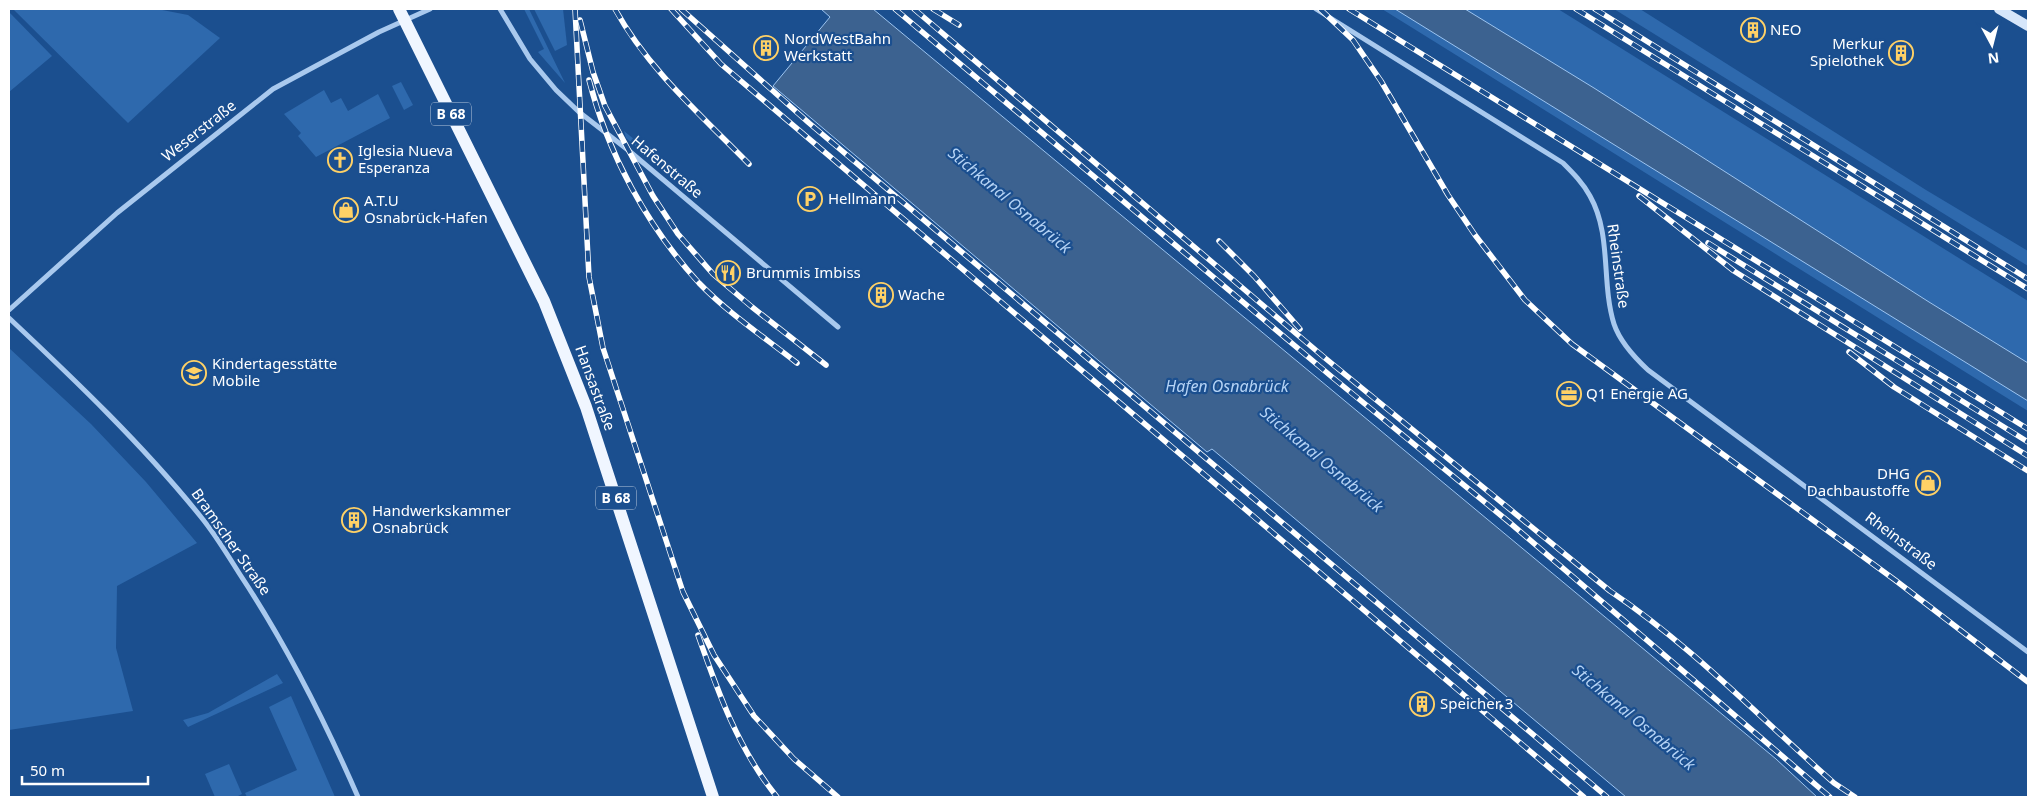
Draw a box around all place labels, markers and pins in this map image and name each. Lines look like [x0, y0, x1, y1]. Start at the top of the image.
building icon: NEO [1740, 17, 1766, 43]
place label: NEO [1770, 19, 1801, 39]
place label: NordWestBahn Werkstatt [784, 28, 891, 65]
place label: Merkur Spielothek [1810, 33, 1884, 70]
building icon: NordWestBahn Werkstatt [753, 35, 779, 61]
building icon: Merkur Spielothek [1888, 40, 1914, 66]
place label: Iglesia Nueva Esperanza [358, 140, 453, 177]
church icon: Iglesia Nueva Esperanza [327, 147, 353, 173]
parking icon: Hellmann [797, 186, 823, 212]
place label: Hellmann [828, 188, 896, 208]
place label: A.T.U Osnabrück-Hafen [364, 190, 488, 227]
shop icon: A.T.U Osnabrück-Hafen [333, 197, 359, 223]
restaurant icon: Brummis Imbiss [715, 260, 741, 286]
place label: Brummis Imbiss [746, 262, 861, 282]
building icon: Wache [868, 282, 894, 308]
place label: Wache [898, 284, 945, 304]
place label: Kindertagesstätte Mobile [212, 353, 337, 390]
school or university icon: Kindertagesstätte Mobile [181, 360, 207, 386]
office icon: Q1 Energie AG [1556, 381, 1582, 407]
place label: Q1 Energie AG [1586, 383, 1688, 403]
place label: DHG Dachbaustoffe [1807, 463, 1910, 500]
shop icon: DHG Dachbaustoffe [1915, 470, 1941, 496]
place label: Handwerkskammer Osnabrück [372, 500, 511, 537]
building icon: Handwerkskammer Osnabrück [341, 507, 367, 533]
building icon: Speicher 3 [1409, 691, 1435, 717]
place label: Speicher 3 [1440, 693, 1513, 713]

